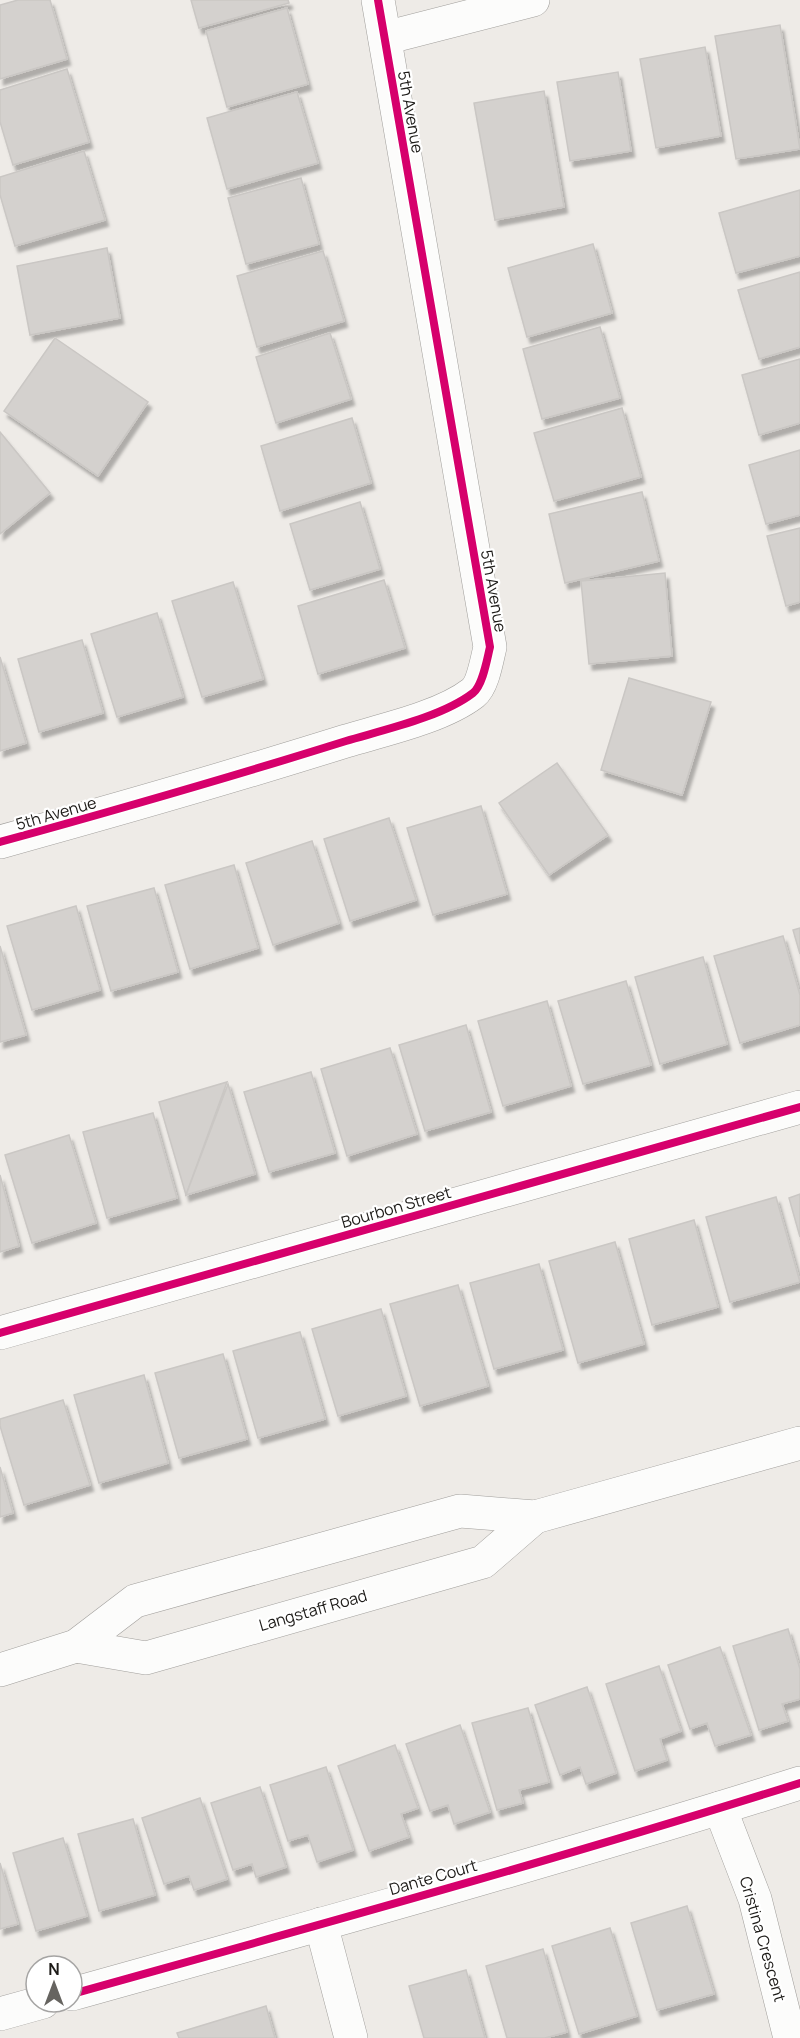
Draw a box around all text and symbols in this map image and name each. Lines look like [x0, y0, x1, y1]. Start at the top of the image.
street label: 5th Avenue [393, 69, 429, 155]
street label: 5th Avenue [476, 548, 512, 634]
street label: 5th Avenue [13, 791, 99, 835]
street label: Bourbon Street [339, 1181, 453, 1233]
street label: Langstaff Road [256, 1584, 370, 1636]
street label: Dante Court [387, 1854, 479, 1900]
street label: Cristina Crescent [735, 1874, 791, 2004]
north arrow [24, 1954, 84, 2014]
text: N [48, 1958, 60, 1980]

